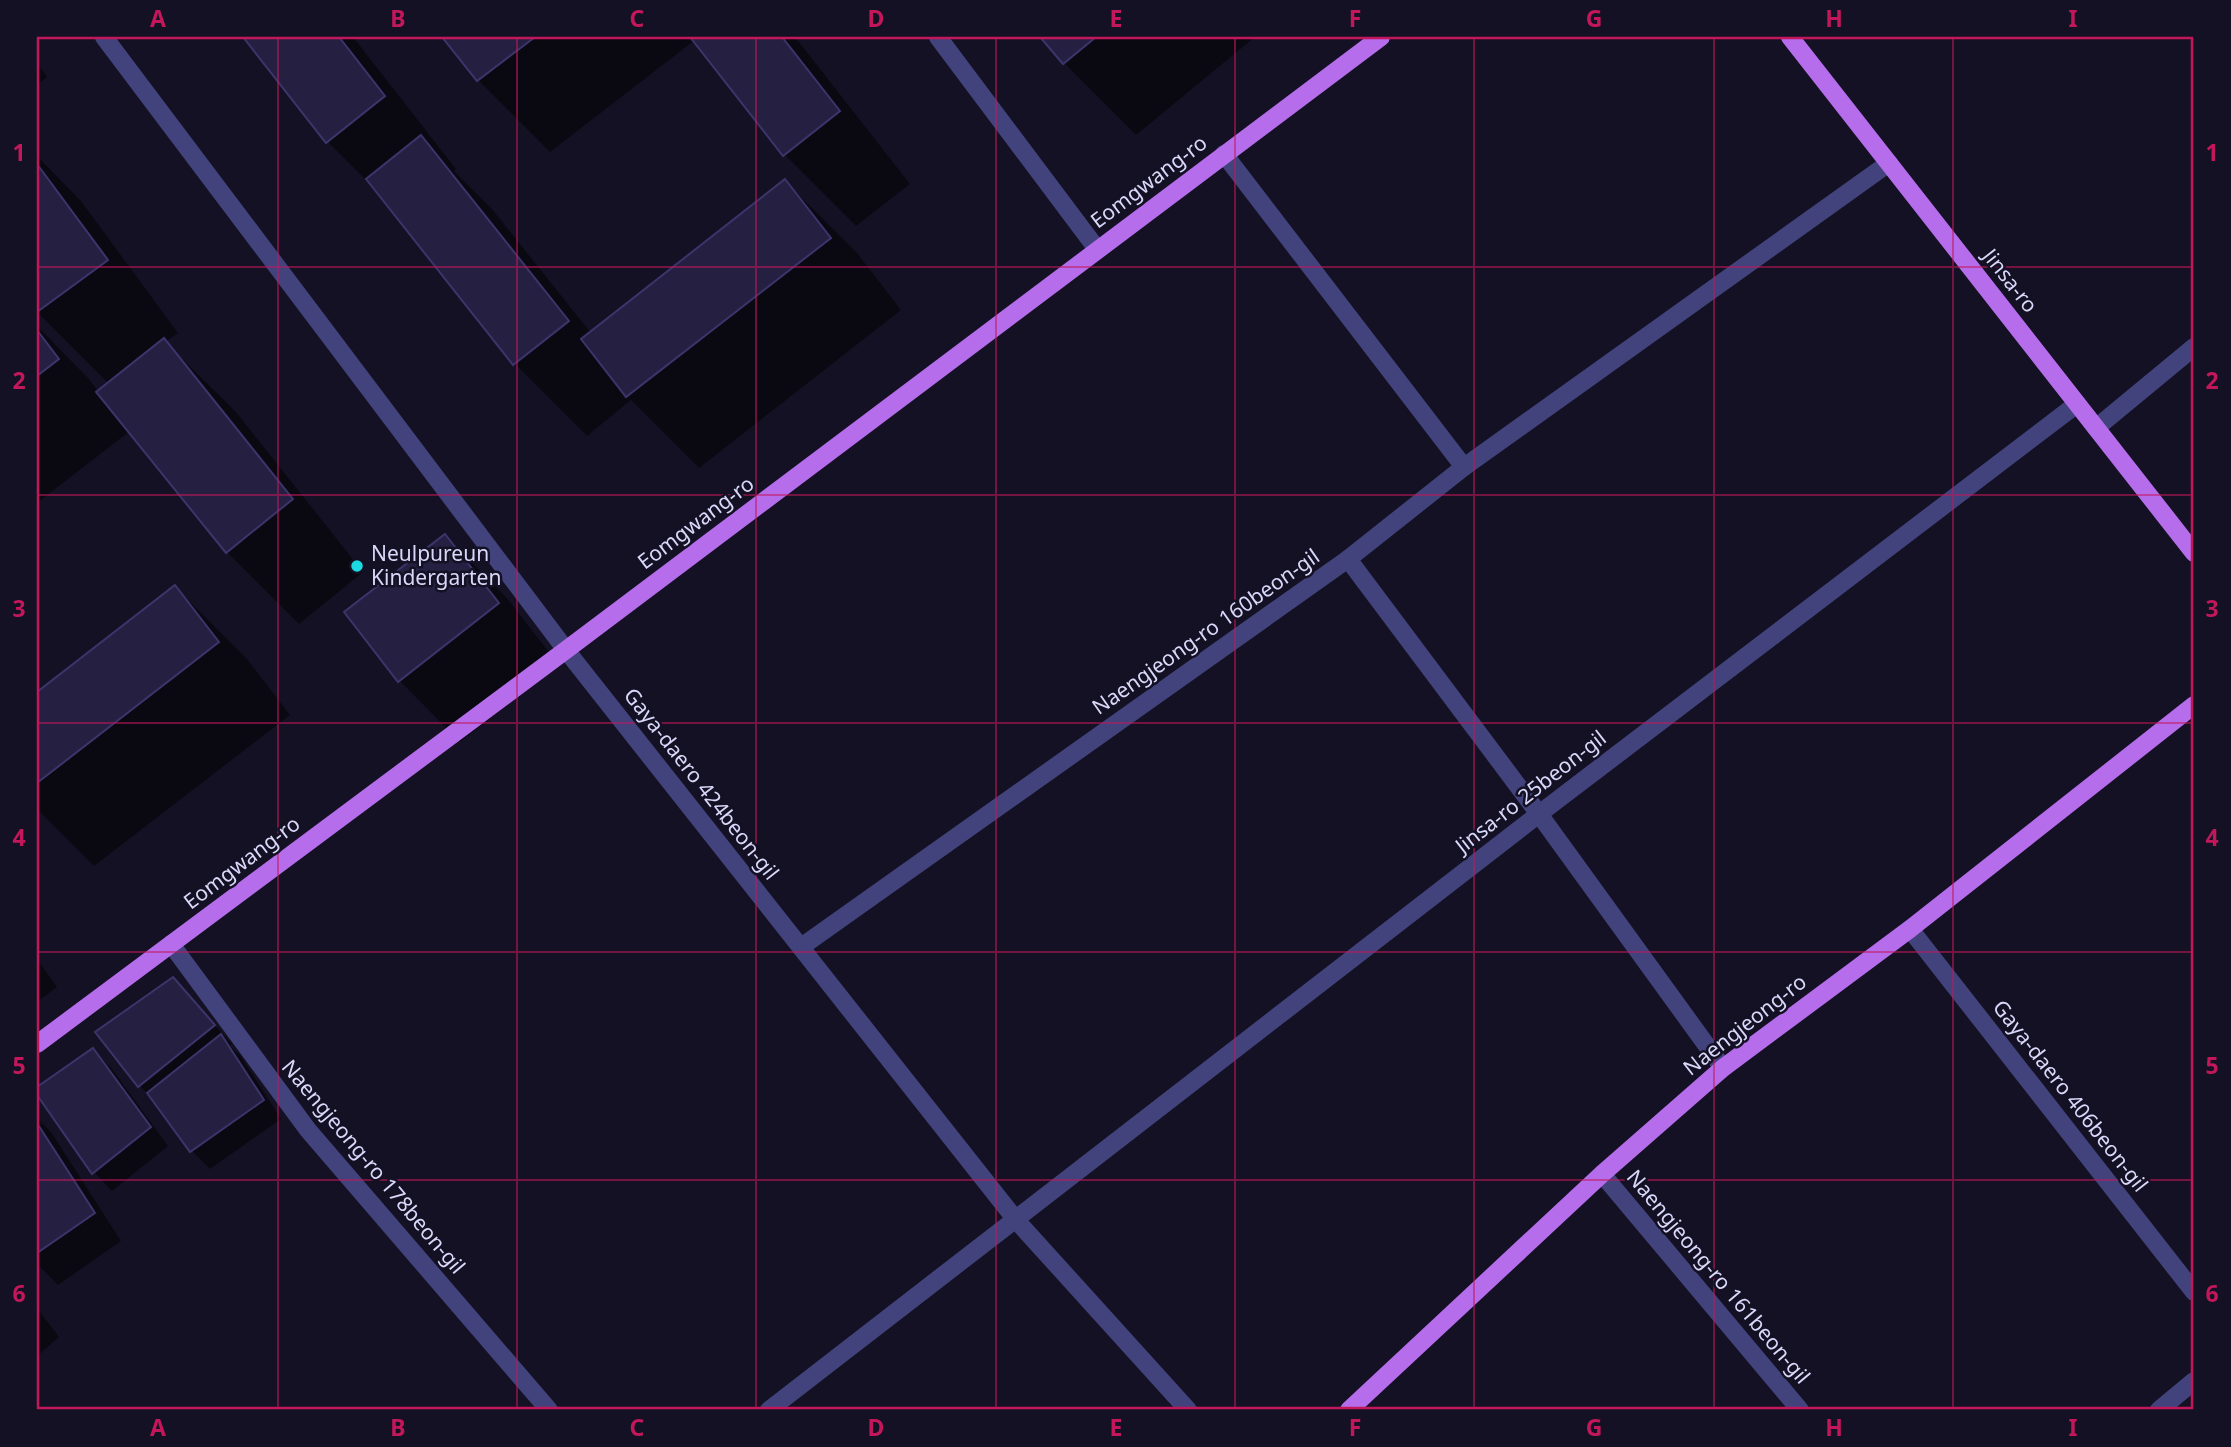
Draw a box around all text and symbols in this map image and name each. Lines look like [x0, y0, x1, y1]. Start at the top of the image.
text: A [150, 2, 166, 34]
text: B [390, 2, 406, 34]
text: C [630, 2, 645, 34]
text: D [868, 2, 884, 34]
text: E [1110, 2, 1122, 34]
text: F [1349, 2, 1361, 34]
text: G [1586, 2, 1602, 34]
text: H [1825, 2, 1843, 34]
text: I [2069, 2, 2078, 34]
street label: Eomgwang-ro [1085, 128, 1212, 234]
text: 1 [12, 136, 26, 168]
text: 1 [2205, 136, 2219, 168]
street label: Jinsa-ro [1976, 241, 2045, 318]
text: 2 [12, 364, 26, 396]
text: 2 [2205, 364, 2219, 396]
street label: Eomgwang-ro [632, 469, 759, 575]
place label: Neulpureun Kindergarten [371, 539, 501, 591]
street label: Naengjeong-ro 160beon-gil [1086, 542, 1325, 721]
marker: Neulpureun Kindergarten [349, 558, 365, 574]
text: 3 [12, 592, 26, 624]
text: 3 [2205, 592, 2219, 624]
street label: Gaya-daero 424beon-gil [618, 682, 786, 885]
street label: Jinsa-ro 25beon-gil [1448, 723, 1612, 860]
street label: Eomgwang-ro [178, 809, 305, 915]
text: 4 [12, 821, 26, 853]
text: 4 [2205, 821, 2219, 853]
street label: Naengjeong-ro [1677, 967, 1812, 1081]
street label: Gaya-daero 406beon-gil [1987, 994, 2155, 1197]
text: 5 [12, 1049, 26, 1081]
text: 5 [2205, 1049, 2219, 1081]
street label: Naengjeong-ro 178beon-gil [276, 1053, 472, 1279]
street label: Naengjeong-ro 161beon-gil [1621, 1163, 1817, 1389]
text: 6 [12, 1277, 26, 1309]
text: 6 [2205, 1277, 2219, 1309]
text: A [150, 1411, 166, 1443]
text: B [390, 1411, 406, 1443]
text: C [630, 1411, 645, 1443]
text: D [868, 1411, 884, 1443]
text: E [1110, 1411, 1122, 1443]
text: F [1349, 1411, 1361, 1443]
text: G [1586, 1411, 1602, 1443]
text: H [1825, 1411, 1843, 1443]
text: I [2069, 1411, 2078, 1443]

